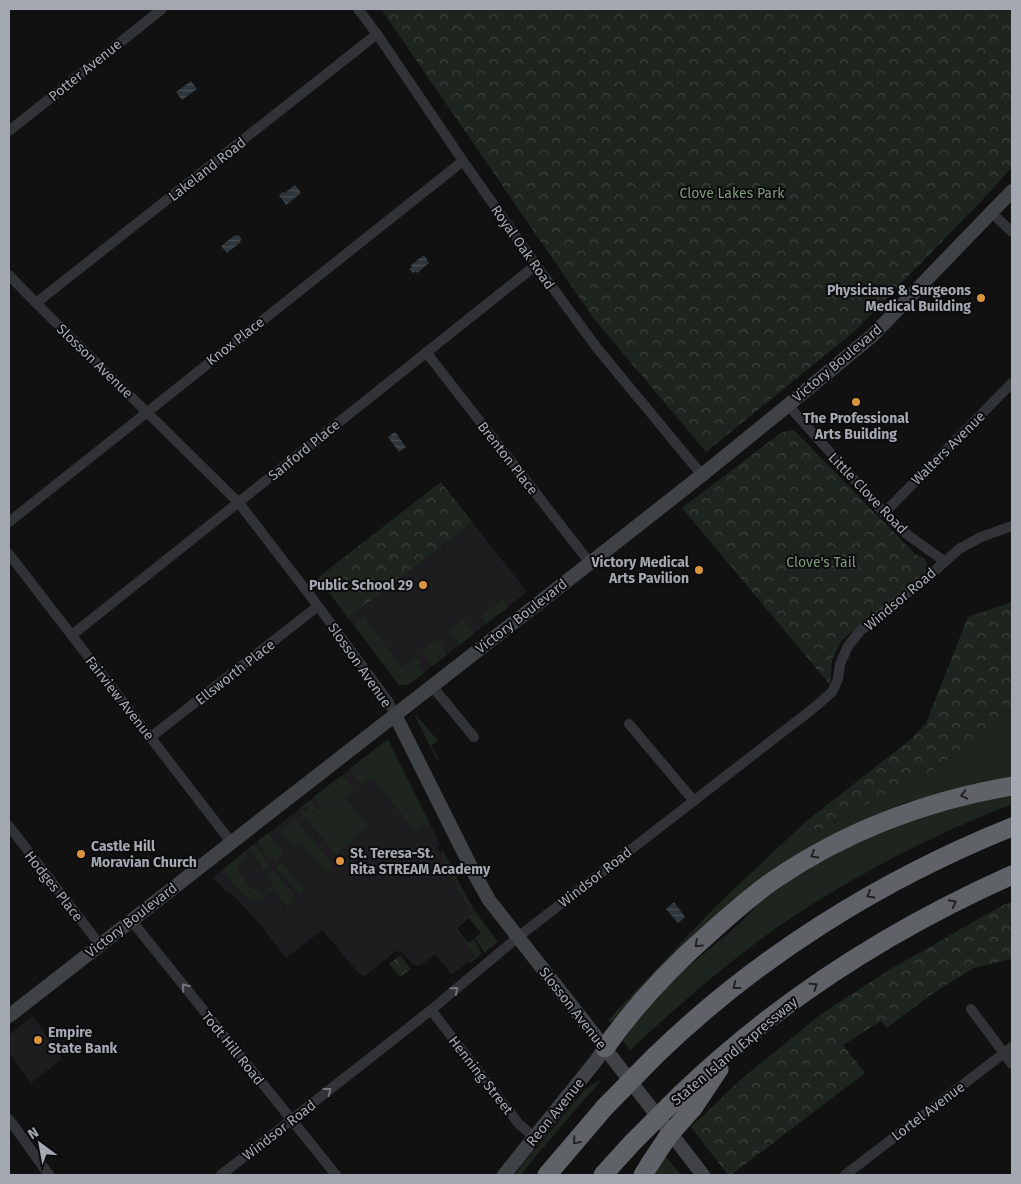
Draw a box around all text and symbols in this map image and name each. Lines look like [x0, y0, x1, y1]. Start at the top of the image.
street label: Potter Avenue [45, 36, 125, 105]
street label: Lakeland Road [165, 134, 249, 205]
park label: Clove Lakes Park [680, 185, 785, 202]
street label: Royal Oak Road [487, 202, 558, 293]
place label: Physicians & Surgeons Medical Building [827, 282, 971, 315]
marker: Physicians & Surgeons Medical Building [975, 292, 987, 304]
street label: Knox Place [203, 314, 268, 369]
street label: Slosson Avenue [53, 321, 136, 402]
street label: Victory Boulevard [789, 321, 886, 406]
marker: The Professional Arts Building [850, 396, 862, 408]
street label: Walters Avenue [908, 408, 989, 489]
place label: The Professional Arts Building [803, 410, 910, 443]
street label: Sanford Place [265, 416, 343, 484]
street label: Brenton Place [474, 418, 541, 498]
street label: Little Clove Road [825, 449, 911, 538]
place label: Victory Medical Arts Pavilion [591, 554, 690, 587]
park label: Clove's Tail [786, 554, 856, 571]
marker: Victory Medical Arts Pavilion [693, 564, 705, 576]
street label: Windsor Road [861, 565, 940, 634]
street label: Victory Boulevard [472, 575, 570, 657]
place label: Public School 29 [309, 577, 413, 594]
marker: Public School 29 [417, 579, 429, 591]
street label: Slosson Avenue [324, 620, 395, 711]
street label: Ellsworth Place [192, 636, 278, 709]
street label: Fairview Avenue [82, 653, 158, 744]
one-way arrow [960, 789, 969, 800]
place label: Castle Hill Moravian Church [91, 838, 197, 871]
street label: Windsor Road [555, 844, 635, 911]
place label: St. Teresa-St. Rita STREAM Academy [350, 845, 491, 878]
street label: Hodges Place [21, 848, 86, 925]
marker: Castle Hill Moravian Church [75, 848, 87, 860]
one-way arrow [810, 849, 819, 859]
marker: St. Teresa-St. Rita STREAM Academy [334, 855, 346, 867]
street label: Victory Boulevard [82, 879, 180, 961]
one-way arrow [867, 889, 876, 899]
one-way arrow [948, 899, 957, 909]
one-way arrow [694, 938, 703, 947]
street label: Slosson Avenue [535, 964, 610, 1053]
one-way arrow [732, 980, 741, 989]
one-way arrow [808, 983, 818, 992]
one-way arrow [182, 984, 190, 993]
one-way arrow [450, 986, 459, 995]
street label: Staten Island Expressway [668, 994, 801, 1109]
street label: Todt Hill Road [198, 1008, 267, 1088]
place label: Empire State Bank [48, 1024, 118, 1057]
street label: Henning Street [445, 1033, 517, 1119]
marker: Empire State Bank [32, 1034, 44, 1046]
street label: Reon Avenue [523, 1075, 588, 1150]
street label: Lortel Avenue [888, 1078, 968, 1144]
one-way arrow [323, 1088, 332, 1097]
street label: Windsor Road [239, 1097, 319, 1164]
north arrow [15, 1119, 65, 1169]
text: N [25, 1124, 42, 1143]
one-way arrow [572, 1135, 581, 1144]

